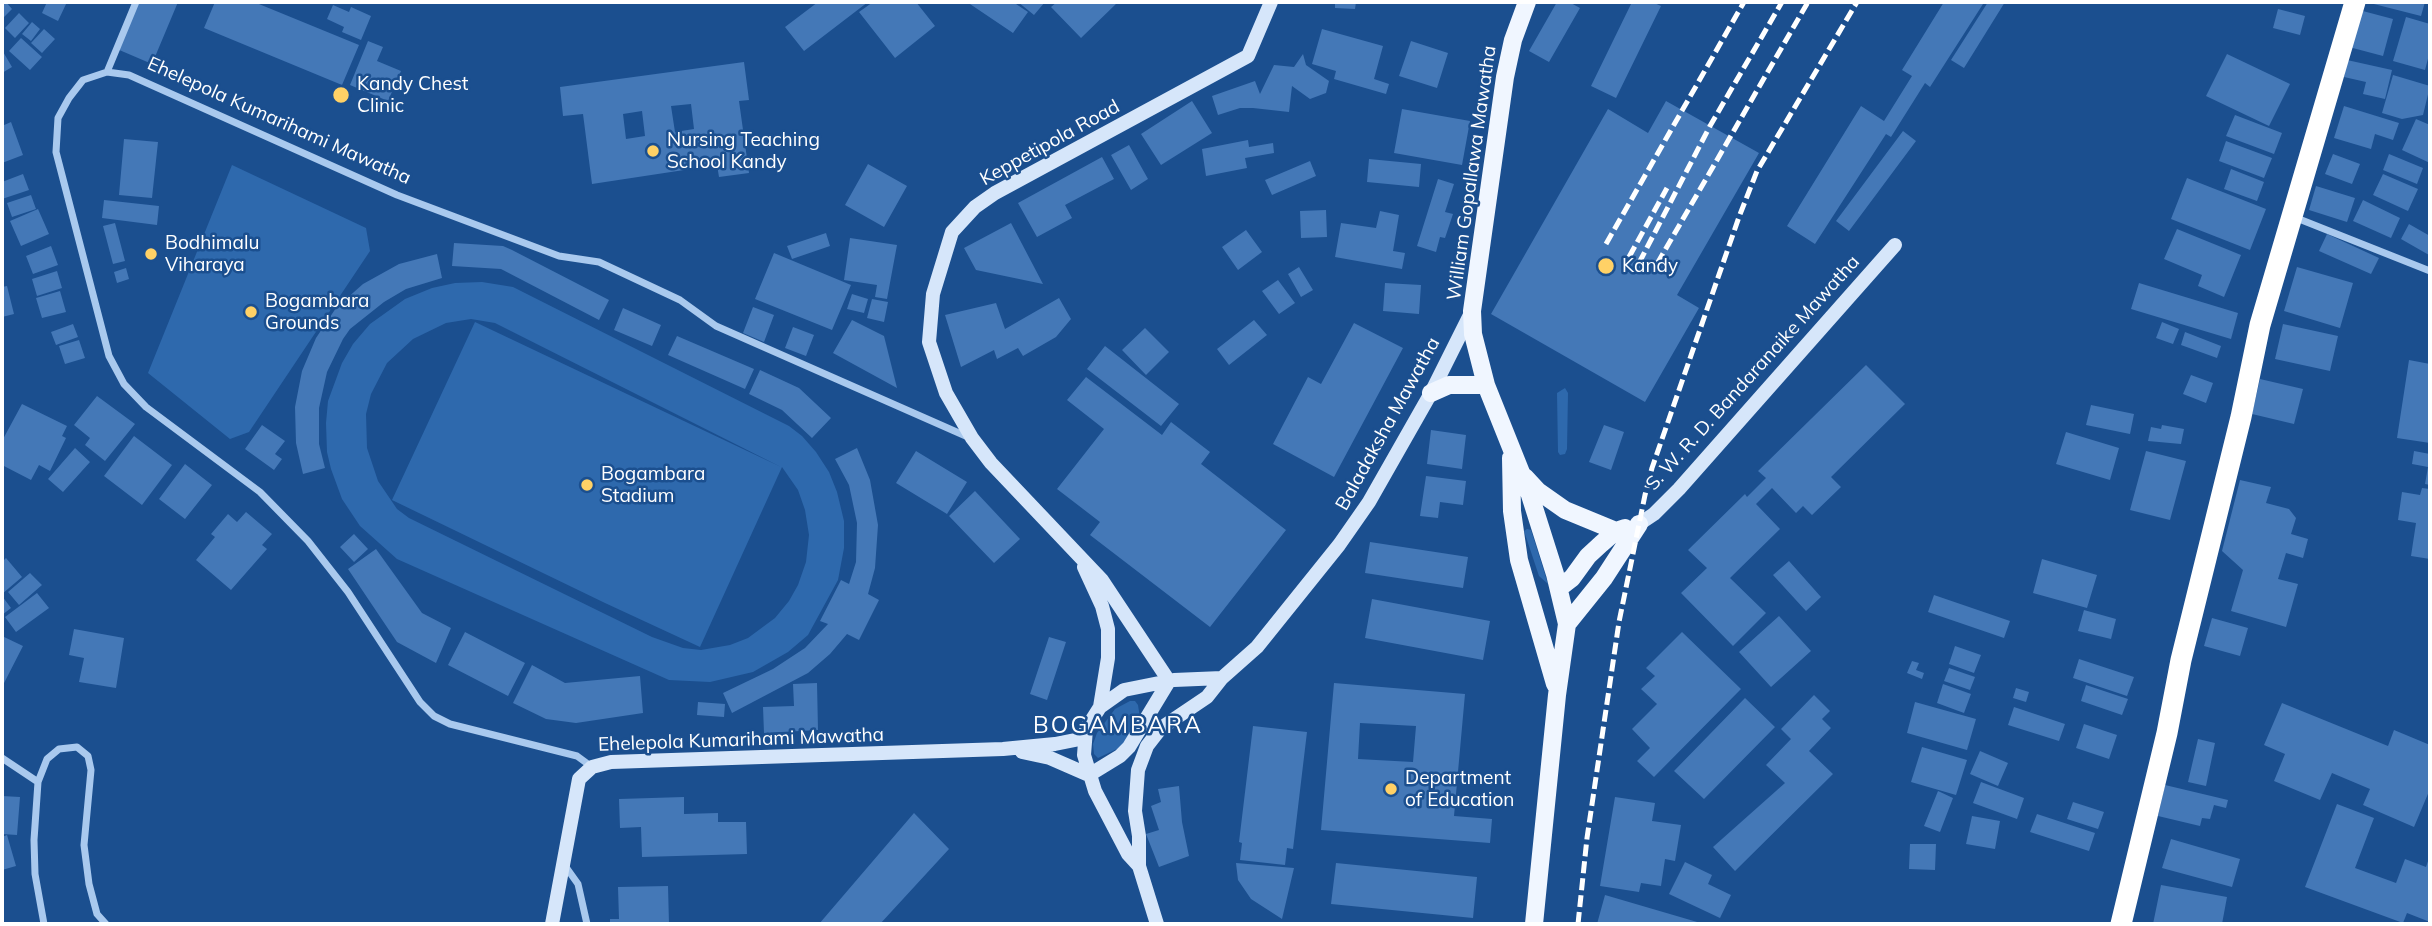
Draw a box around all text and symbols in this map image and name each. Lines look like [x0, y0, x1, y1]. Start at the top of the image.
street label: William Gopallawa Mawatha [1443, 44, 1501, 302]
street label: Ehelepola Kumarihami Mawatha [144, 52, 414, 190]
place label: Kandy Chest Clinic [357, 73, 468, 117]
marker: Kandy Chest Clinic [331, 85, 351, 105]
street label: Keppetipola Road [976, 95, 1124, 191]
place label: Nursing Teaching School Kandy [667, 129, 820, 173]
marker: Nursing Teaching School Kandy [645, 143, 661, 159]
place label: Bodhimalu Viharaya [165, 232, 259, 276]
marker: Bodhimalu Viharaya [143, 246, 159, 262]
street label: S. W. R. D. Bandaranaike Mawatha [1641, 251, 1865, 495]
place label: Kandy [1622, 255, 1678, 277]
marker: Kandy [1596, 256, 1616, 276]
place label: Bogambara Grounds [265, 290, 369, 334]
marker: Bogambara Grounds [243, 304, 259, 320]
street label: Baladaksha Mawatha [1331, 334, 1445, 514]
place label: Bogambara Stadium [601, 463, 705, 507]
marker: Bogambara Stadium [579, 477, 595, 493]
district label: BOGAMBARA [1034, 712, 1202, 740]
street label: Ehelepola Kumarihami Mawatha [598, 724, 884, 756]
place label: Department of Education [1405, 767, 1514, 811]
marker: Department of Education [1383, 781, 1399, 797]

